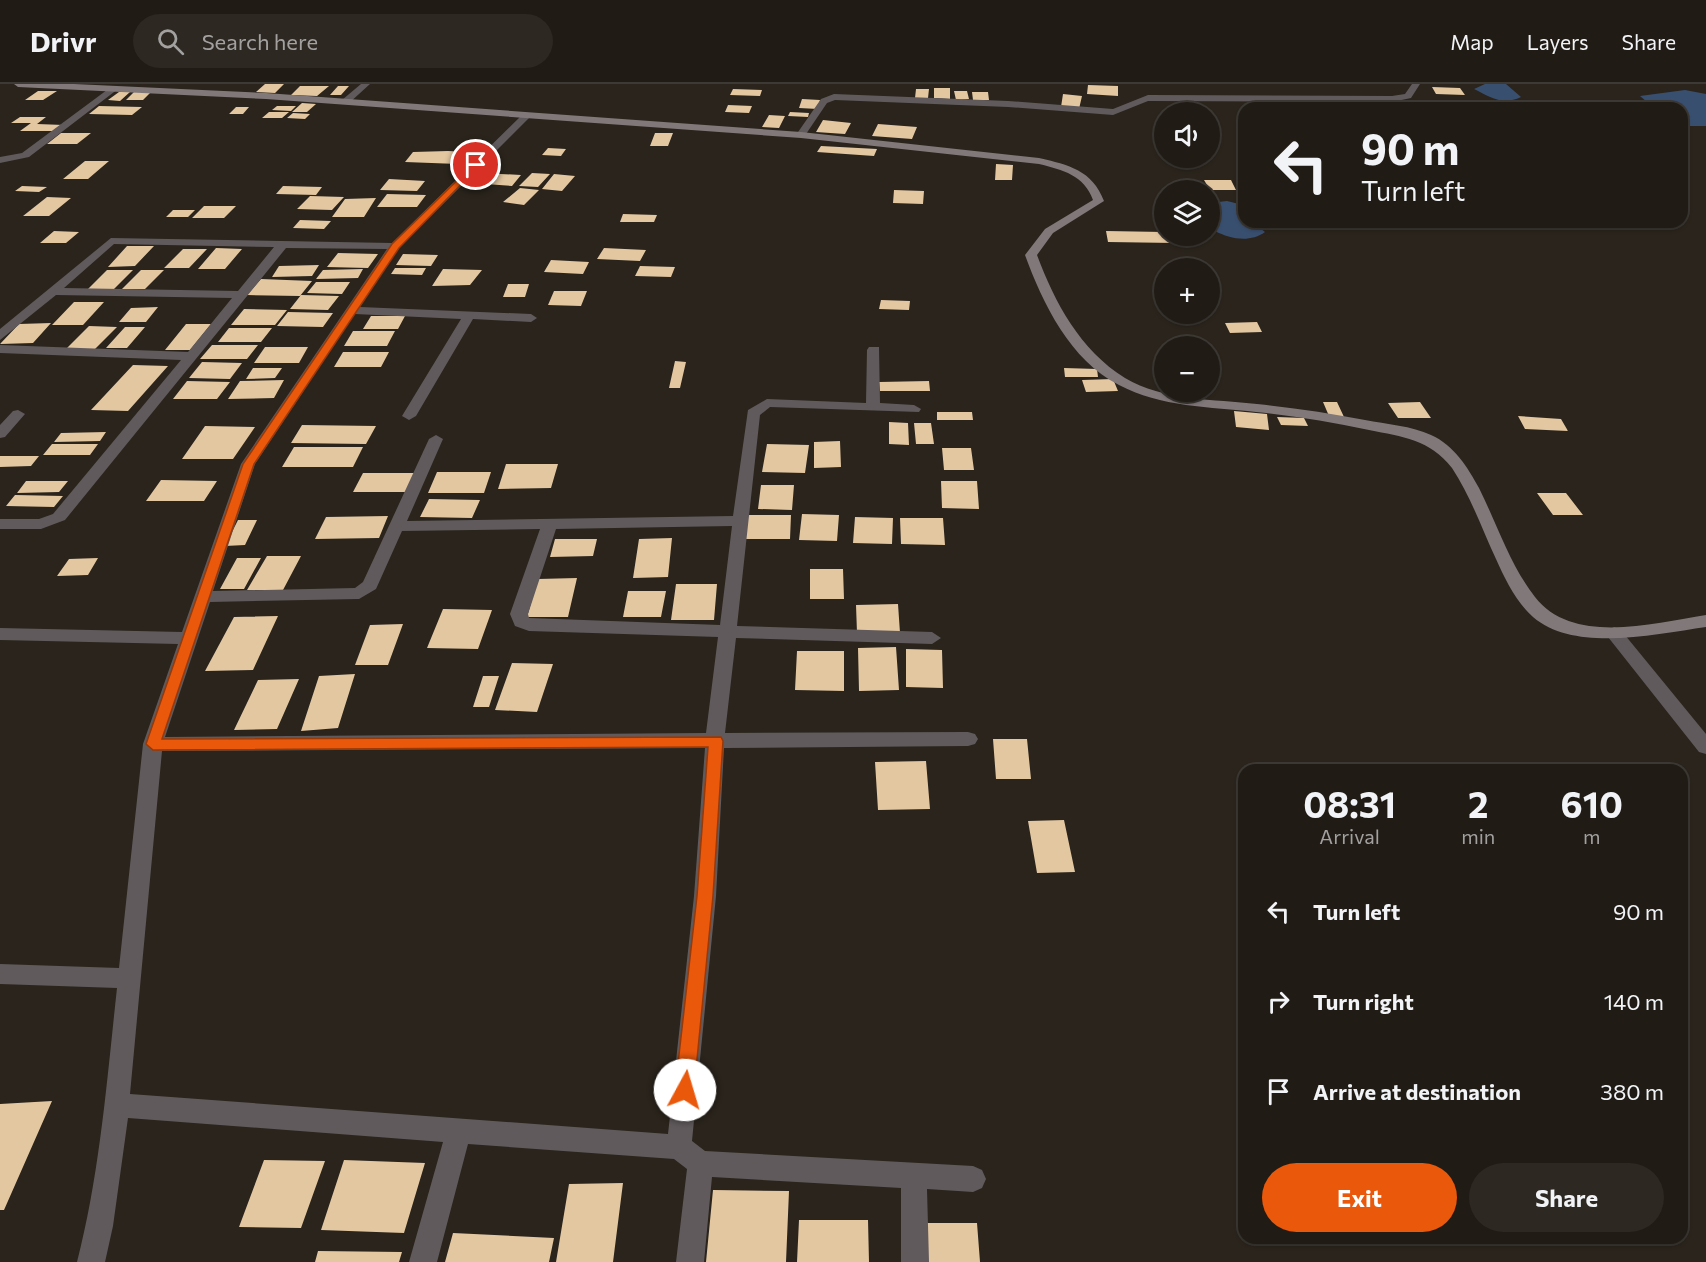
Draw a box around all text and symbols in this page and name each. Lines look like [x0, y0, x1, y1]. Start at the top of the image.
search box [133, 14, 553, 68]
text: Drivr [30, 24, 97, 58]
icon: search [154, 25, 187, 58]
text: Search here [202, 28, 318, 55]
text: Map [1450, 29, 1494, 54]
text: Layers [1527, 29, 1589, 54]
text: Share [1622, 29, 1676, 54]
map controls [1154, 102, 1220, 402]
button: sound [1154, 102, 1220, 168]
text: 90 m [1361, 122, 1460, 174]
icon: left [1262, 126, 1340, 204]
pin [450, 139, 501, 190]
icon: arrive [459, 148, 492, 181]
text: Turn left [1361, 174, 1465, 207]
button: layers [1154, 180, 1220, 246]
button: + [1154, 258, 1220, 324]
button: − [1154, 336, 1220, 402]
text: 08:31 [1303, 781, 1396, 825]
text: 2 [1468, 781, 1489, 825]
text: 610 [1560, 781, 1623, 825]
text: Arrival [1319, 824, 1380, 848]
text: min [1461, 824, 1495, 848]
text: m [1583, 824, 1600, 848]
icon: left [1262, 895, 1295, 928]
text: Turn left [1313, 898, 1400, 925]
text: 90 m [1613, 898, 1664, 925]
icon: right [1262, 985, 1295, 1018]
text: Turn right [1313, 988, 1414, 1015]
text: 140 m [1604, 988, 1664, 1015]
position arrow [653, 1058, 717, 1122]
icon: arrive [1262, 1075, 1295, 1108]
text: Arrive at destination [1313, 1078, 1521, 1105]
text: 380 m [1600, 1078, 1664, 1105]
button: Exit [1262, 1163, 1457, 1232]
button: Share [1469, 1163, 1664, 1232]

